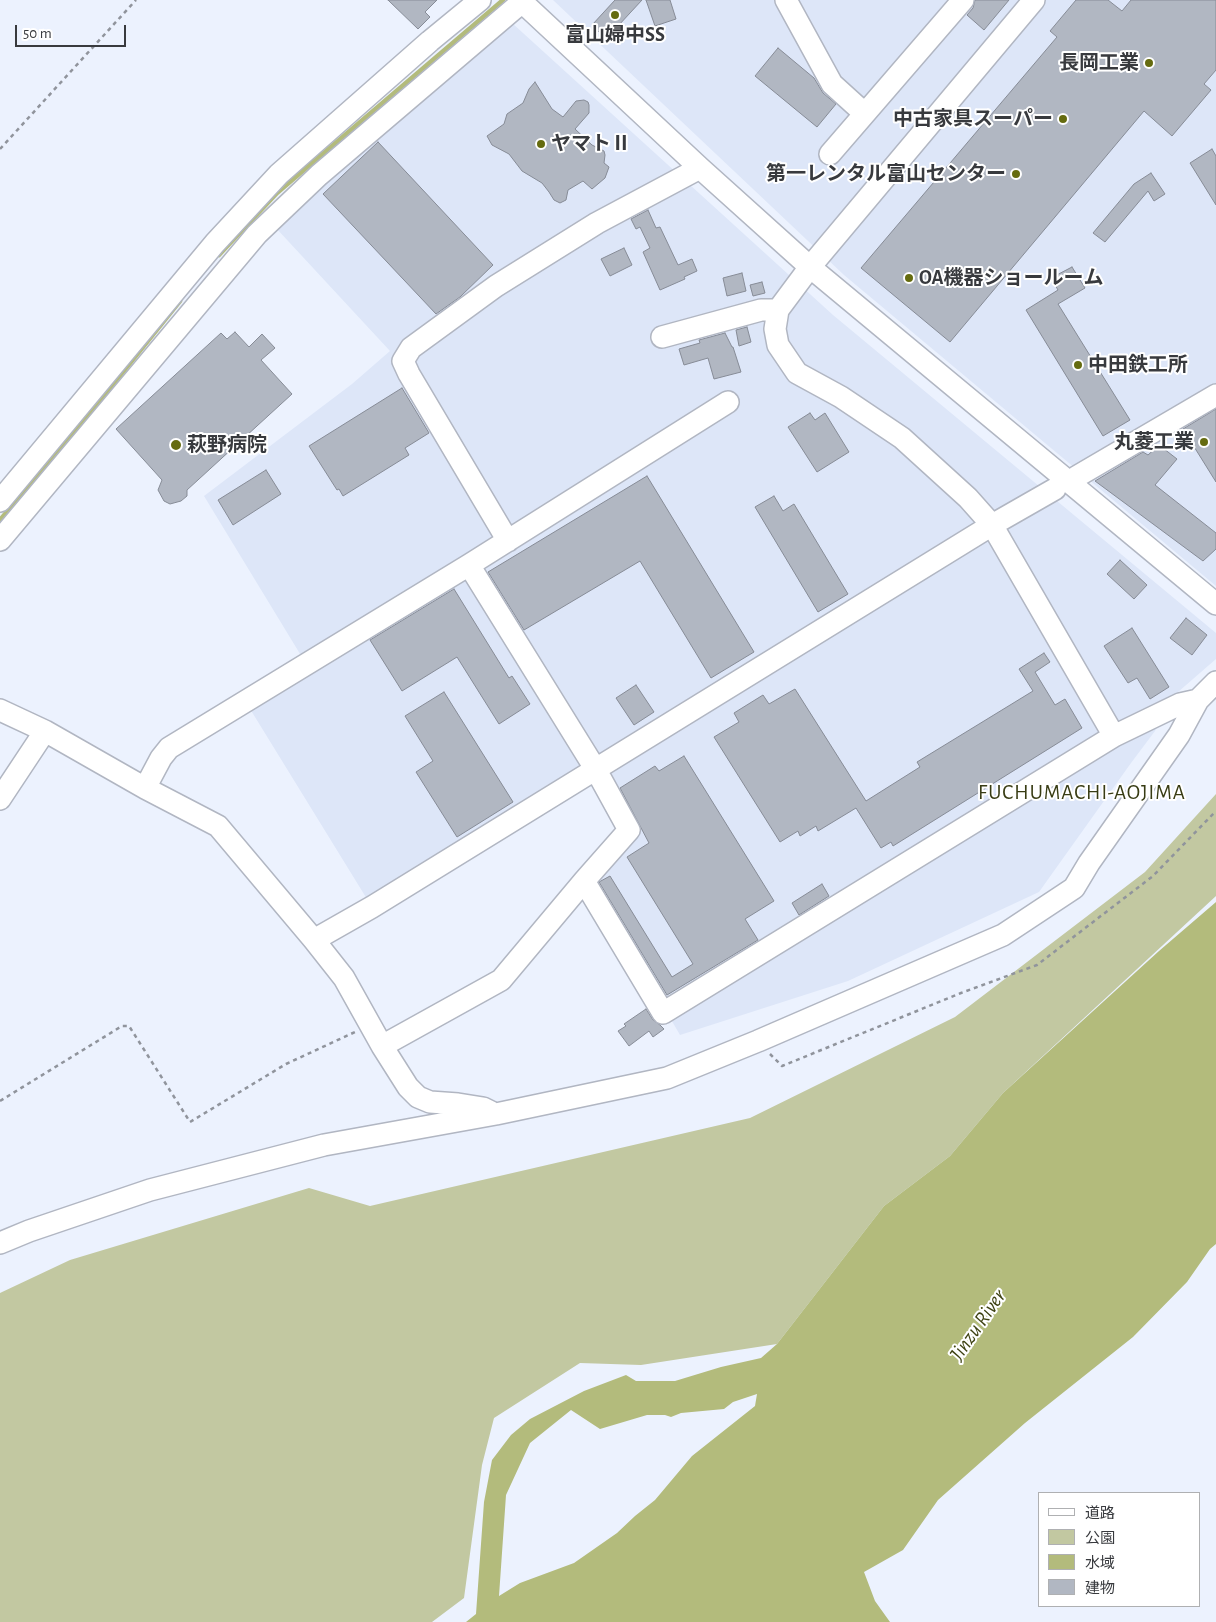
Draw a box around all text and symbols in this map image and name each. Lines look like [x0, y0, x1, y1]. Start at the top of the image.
marker: 富山婦中SS [609, 9, 621, 21]
scale bar [18, 15, 129, 47]
place label: 富山婦中SS [565, 23, 665, 47]
text: 50 m [23, 26, 52, 41]
place label: 長岡工業 [1059, 51, 1139, 75]
marker: 長岡工業 [1143, 57, 1155, 69]
place label: 中古家具スーパー [893, 107, 1053, 131]
marker: 中古家具スーパー [1057, 113, 1069, 125]
place label: ヤマトⅡ [551, 132, 631, 156]
marker: ヤマトⅡ [535, 138, 547, 150]
place label: 第一レンタル富山センター [766, 162, 1006, 186]
marker: 第一レンタル富山センター [1010, 168, 1022, 180]
place label: OA機器ショールーム [919, 266, 1104, 290]
marker: OA機器ショールーム [903, 272, 915, 284]
place label: 中田鉄工所 [1088, 353, 1188, 377]
marker: 中田鉄工所 [1072, 359, 1084, 371]
place label: 丸菱工業 [1114, 430, 1194, 454]
place label: 萩野病院 [187, 433, 267, 457]
marker: 丸菱工業 [1198, 436, 1210, 448]
marker: 萩野病院 [169, 438, 183, 452]
district label: FUCHUMACHI-AOJIMA [976, 780, 1188, 806]
water label: Jinzu River [945, 1285, 1011, 1365]
legend [1038, 1492, 1201, 1607]
text: 道路 [1085, 1506, 1115, 1521]
text: 公園 [1085, 1531, 1115, 1546]
text: 水域 [1085, 1556, 1115, 1571]
text: 建物 [1085, 1581, 1115, 1596]

